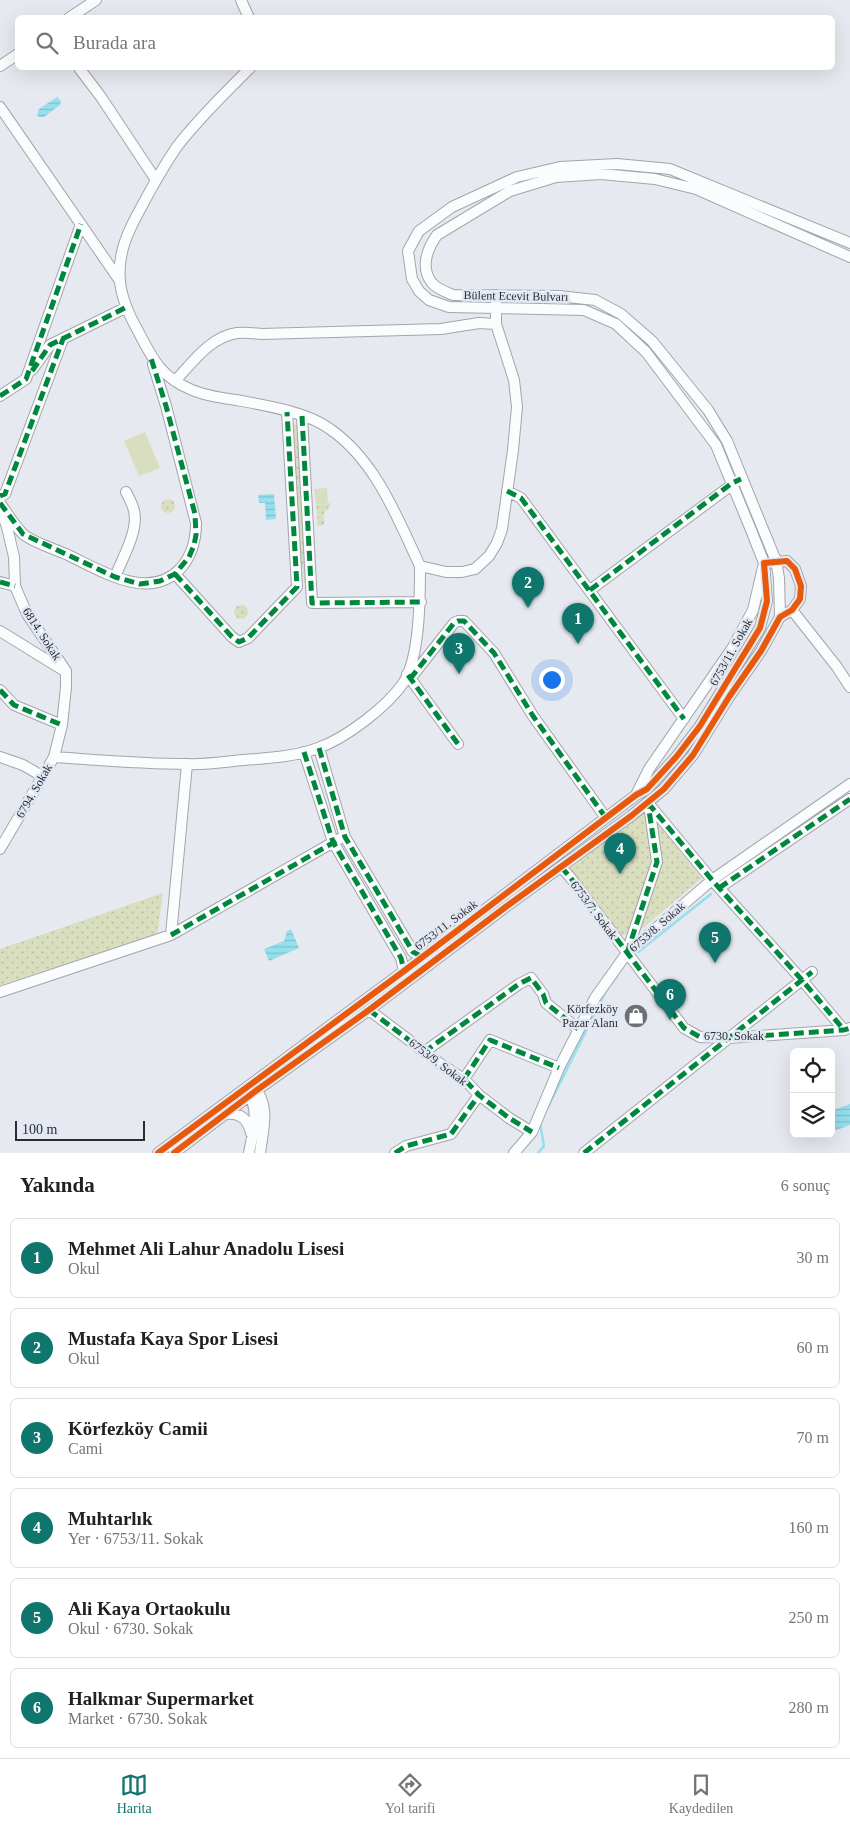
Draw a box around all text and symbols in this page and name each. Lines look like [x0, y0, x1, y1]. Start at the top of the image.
search box [15, 15, 835, 70]
icon: search [33, 29, 61, 57]
text: Burada ara [73, 32, 156, 53]
street label: Bülent Ecevit Bulvarı [464, 288, 569, 304]
pin: 2 [512, 567, 544, 608]
pin: 1 [562, 603, 594, 644]
street label: 6814. Sokak [20, 605, 64, 663]
street label: 6753/11. Sokak [707, 616, 755, 688]
pin: 3 [443, 633, 475, 674]
your location [539, 667, 565, 693]
street label: 6794. Sokak [13, 762, 55, 820]
pin: 4 [604, 833, 636, 874]
street label: 6753/7. Sokak [568, 878, 620, 942]
street label: 6753/11. Sokak [412, 897, 480, 953]
street label: 6753/8. Sokak [626, 899, 688, 955]
pin: 5 [699, 922, 731, 963]
pin: 6 [654, 979, 686, 1020]
place label: Körfezköy Pazar Alanı [562, 1002, 619, 1030]
shop icon: Körfezköy Pazar Alanı [623, 1003, 649, 1029]
street label: 6730. Sokak [704, 1029, 764, 1043]
street label: 6753/9. Sokak [406, 1036, 470, 1088]
map controls [790, 1048, 835, 1138]
button: locate [790, 1048, 835, 1093]
button: layers [790, 1093, 835, 1138]
scale bar [15, 1118, 145, 1141]
text: 100 m [22, 1122, 57, 1137]
text: Yakında [20, 1173, 95, 1197]
text: 6 sonuç [781, 1177, 830, 1194]
text: Mehmet Ali Lahur Anadolu Lisesi [68, 1238, 344, 1259]
text: 1 [33, 1249, 41, 1266]
text: 30 m [797, 1249, 829, 1266]
text: Okul [68, 1260, 100, 1277]
text: Mustafa Kaya Spor Lisesi [68, 1328, 278, 1349]
text: 2 [33, 1339, 41, 1356]
text: 60 m [797, 1339, 829, 1356]
text: Okul [68, 1350, 100, 1367]
text: Körfezköy Camii [68, 1418, 208, 1439]
text: 3 [33, 1429, 41, 1446]
text: 70 m [797, 1429, 829, 1446]
text: Cami [68, 1440, 103, 1457]
text: Muhtarlık [68, 1508, 152, 1529]
text: 4 [33, 1519, 41, 1536]
text: 160 m [789, 1519, 829, 1536]
text: Yer · 6753/11. Sokak [68, 1530, 204, 1547]
text: Ali Kaya Ortaokulu [68, 1598, 231, 1619]
text: 5 [33, 1609, 41, 1626]
text: 250 m [789, 1609, 829, 1626]
text: Okul · 6730. Sokak [68, 1620, 193, 1637]
text: Halkmar Supermarket [68, 1688, 254, 1709]
text: 6 [33, 1699, 41, 1716]
text: 280 m [789, 1699, 829, 1716]
text: Market · 6730. Sokak [68, 1710, 208, 1727]
tab: Harita [117, 1771, 152, 1817]
tab: Yol tarifi [385, 1771, 435, 1817]
tab: Kaydedilen [669, 1771, 733, 1817]

